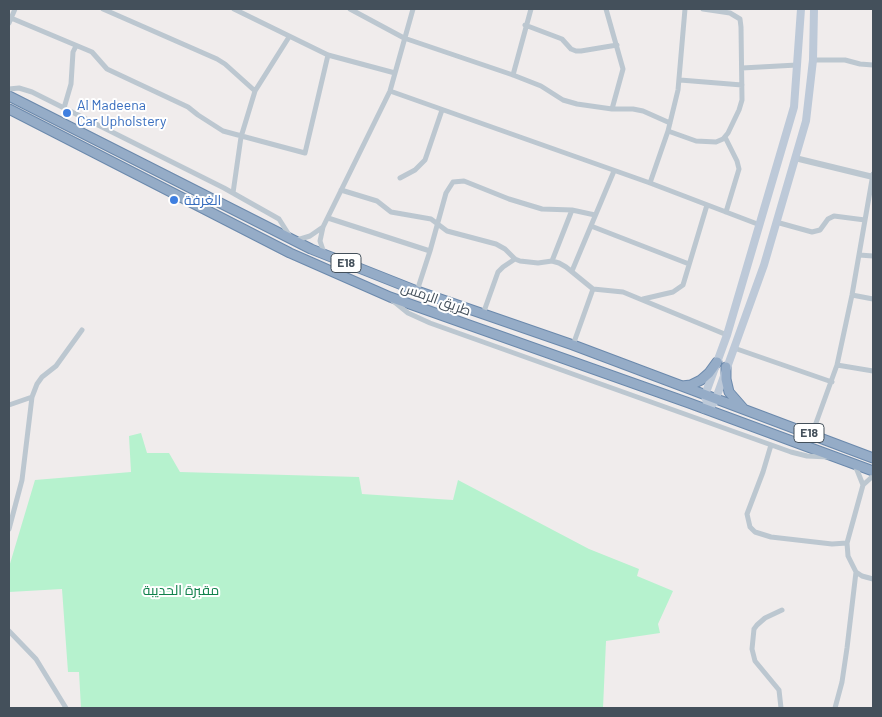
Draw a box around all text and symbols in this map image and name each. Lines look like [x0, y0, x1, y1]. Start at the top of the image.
place label: Al Madeena Car Upholstery [77, 97, 167, 130]
marker: Al Madeena Car Upholstery [61, 107, 73, 119]
place label: الغرفة [184, 192, 221, 208]
marker: الغرفة [168, 194, 180, 206]
road number: E18 [331, 254, 361, 272]
street label: طريق الرمس [399, 279, 473, 319]
road number: E18 [794, 423, 824, 442]
park label: مقبرة الحديبة [143, 582, 219, 598]

